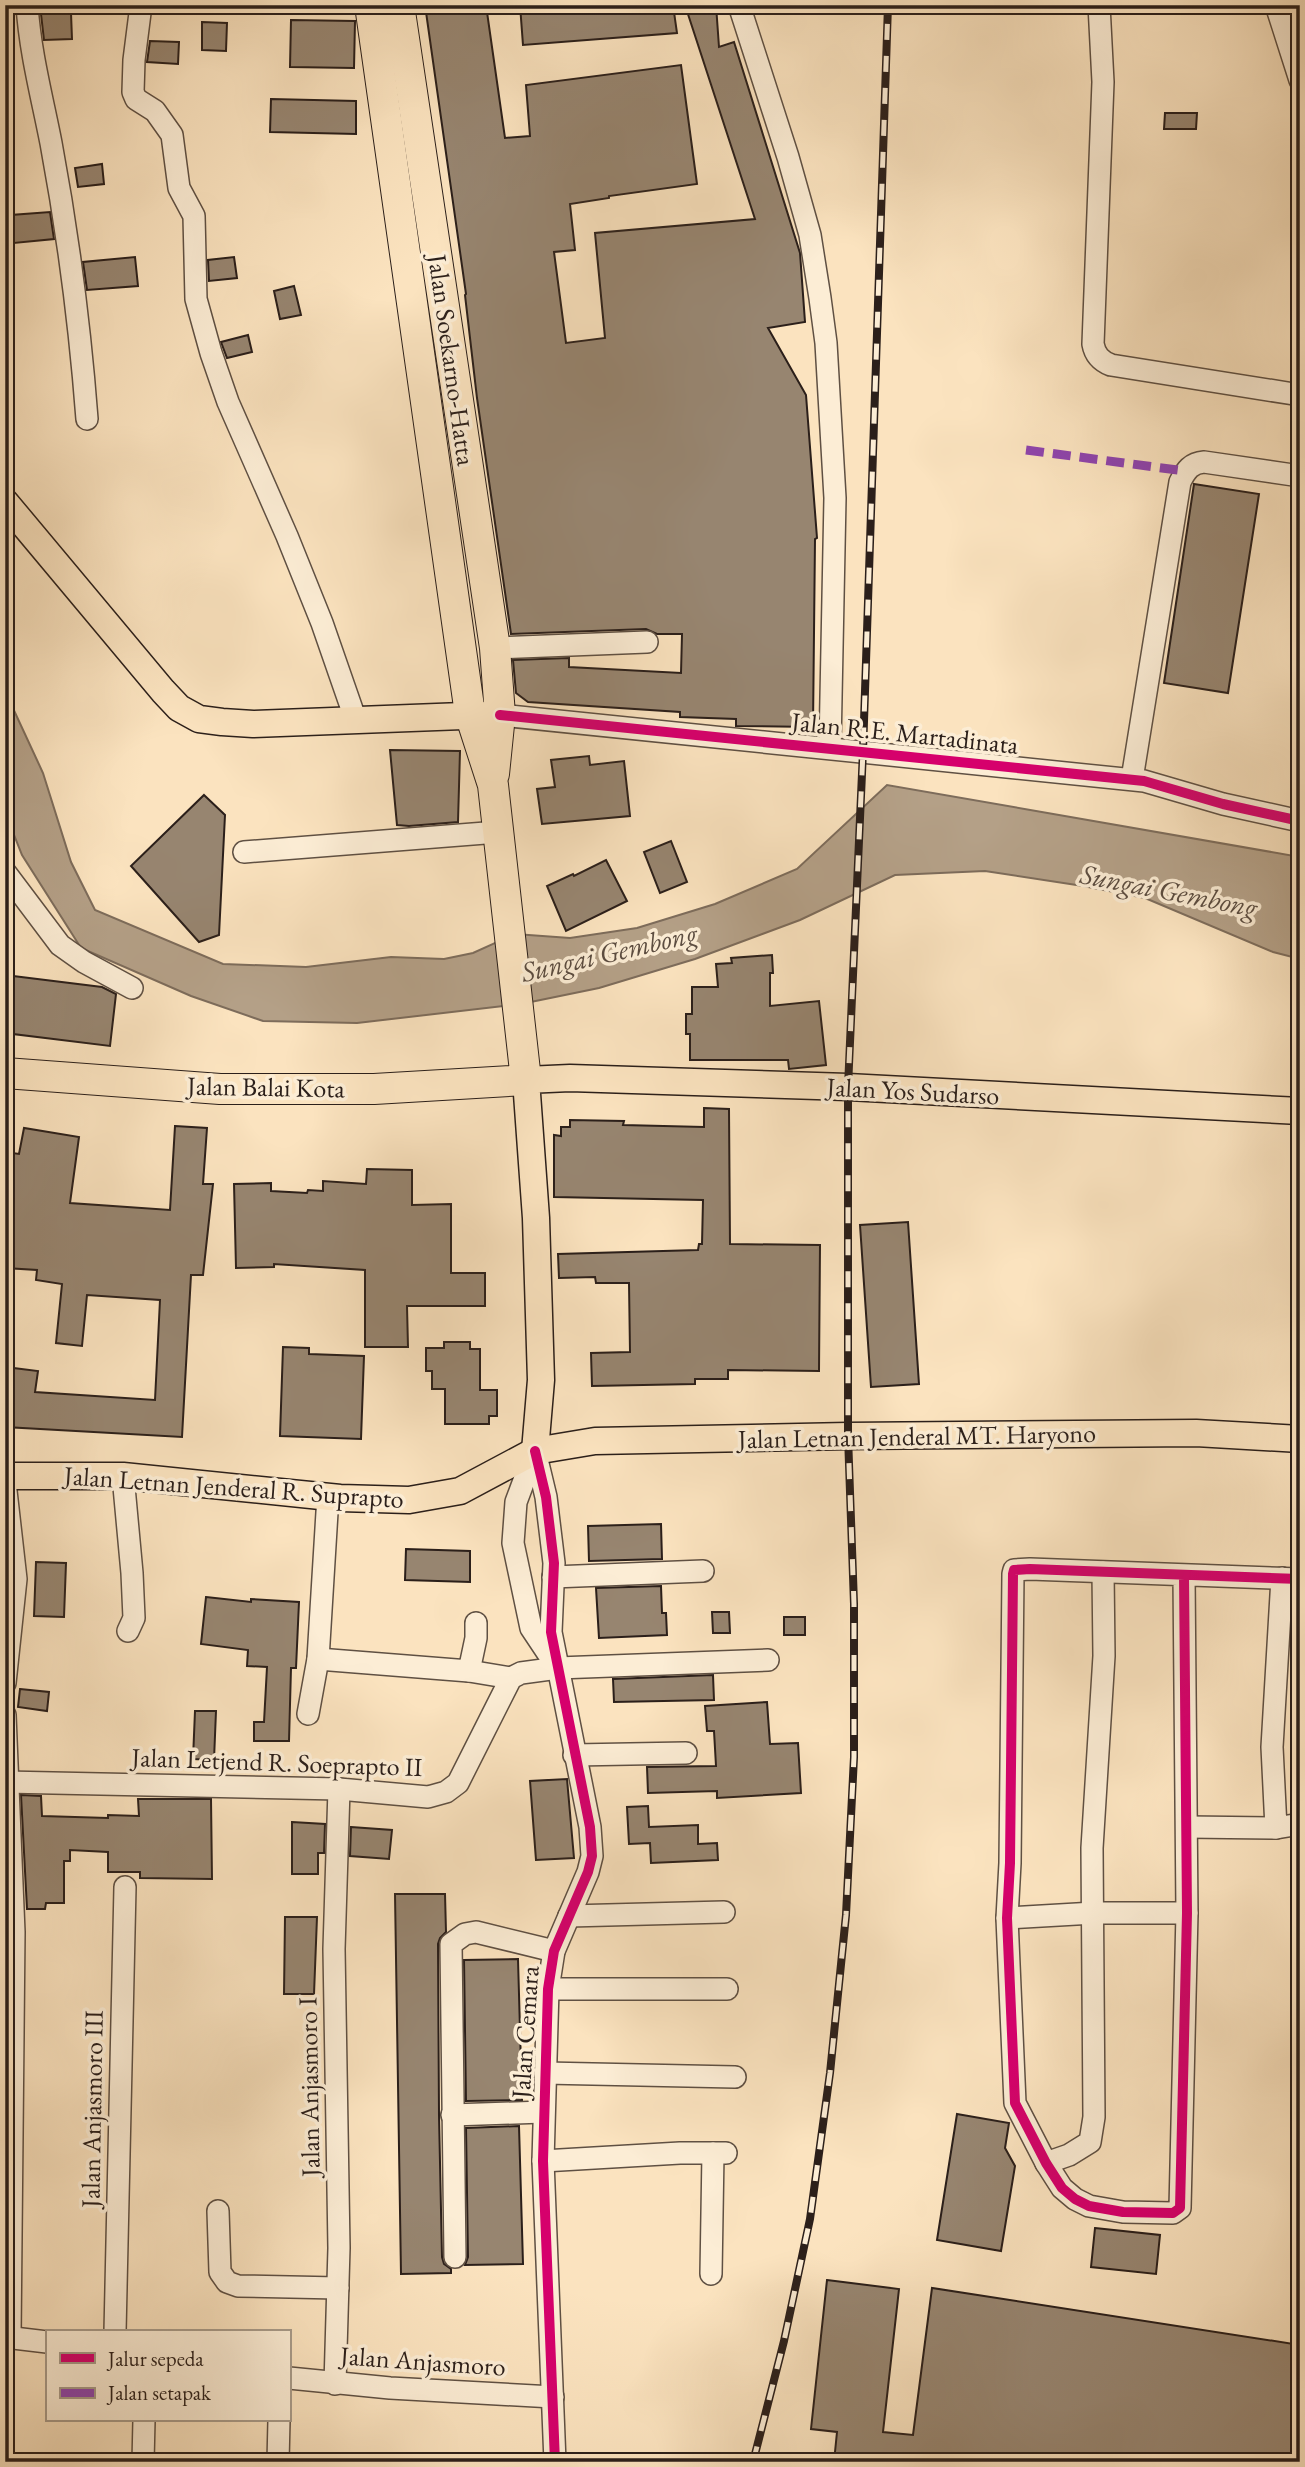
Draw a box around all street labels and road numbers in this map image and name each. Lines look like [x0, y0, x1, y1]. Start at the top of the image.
street label: Jalan Soekarno-Hatta [420, 250, 484, 468]
street label: Jalan R.E. Martadinata [788, 704, 1021, 762]
street label: Jalan Balai Kota [185, 1069, 346, 1105]
street label: Jalan Yos Sudarso [824, 1069, 1000, 1113]
street label: Jalan Letnan Jenderal MT. Haryono [736, 1416, 1096, 1456]
street label: Jalan Letnan Jenderal R. Suprapto [61, 1458, 405, 1516]
street label: Jalan Letjend R. Soeprapto II [129, 1740, 423, 1784]
street label: Jalan Cemara [503, 1964, 547, 2102]
street label: Jalan Anjasmoro I [290, 1997, 328, 2179]
street label: Jalan Anjasmoro III [73, 2010, 111, 2210]
street label: Jalan Anjasmoro [337, 2338, 507, 2384]

